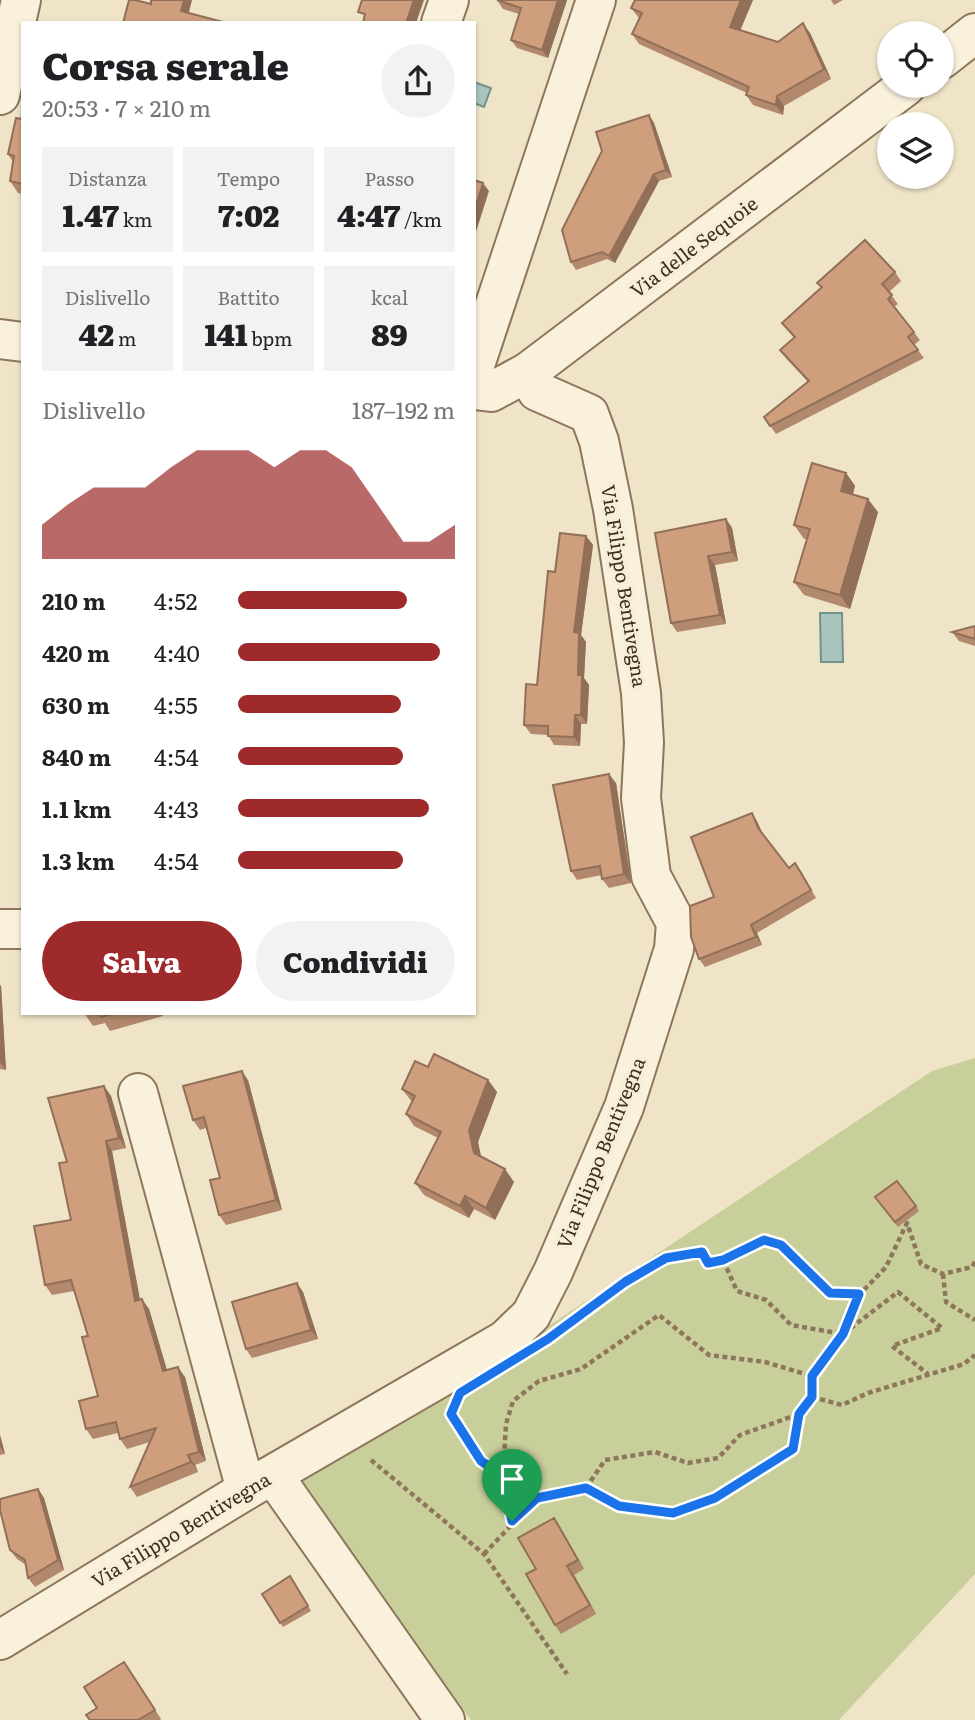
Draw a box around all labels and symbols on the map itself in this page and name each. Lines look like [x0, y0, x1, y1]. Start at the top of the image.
street label: Via delle Sequoie [624, 189, 763, 303]
street label: Via Filippo Bentivegna [595, 483, 655, 690]
street label: Via Filippo Bentivegna [549, 1052, 652, 1253]
pin [482, 1449, 542, 1521]
street label: Via Filippo Bentivegna [86, 1464, 276, 1594]

